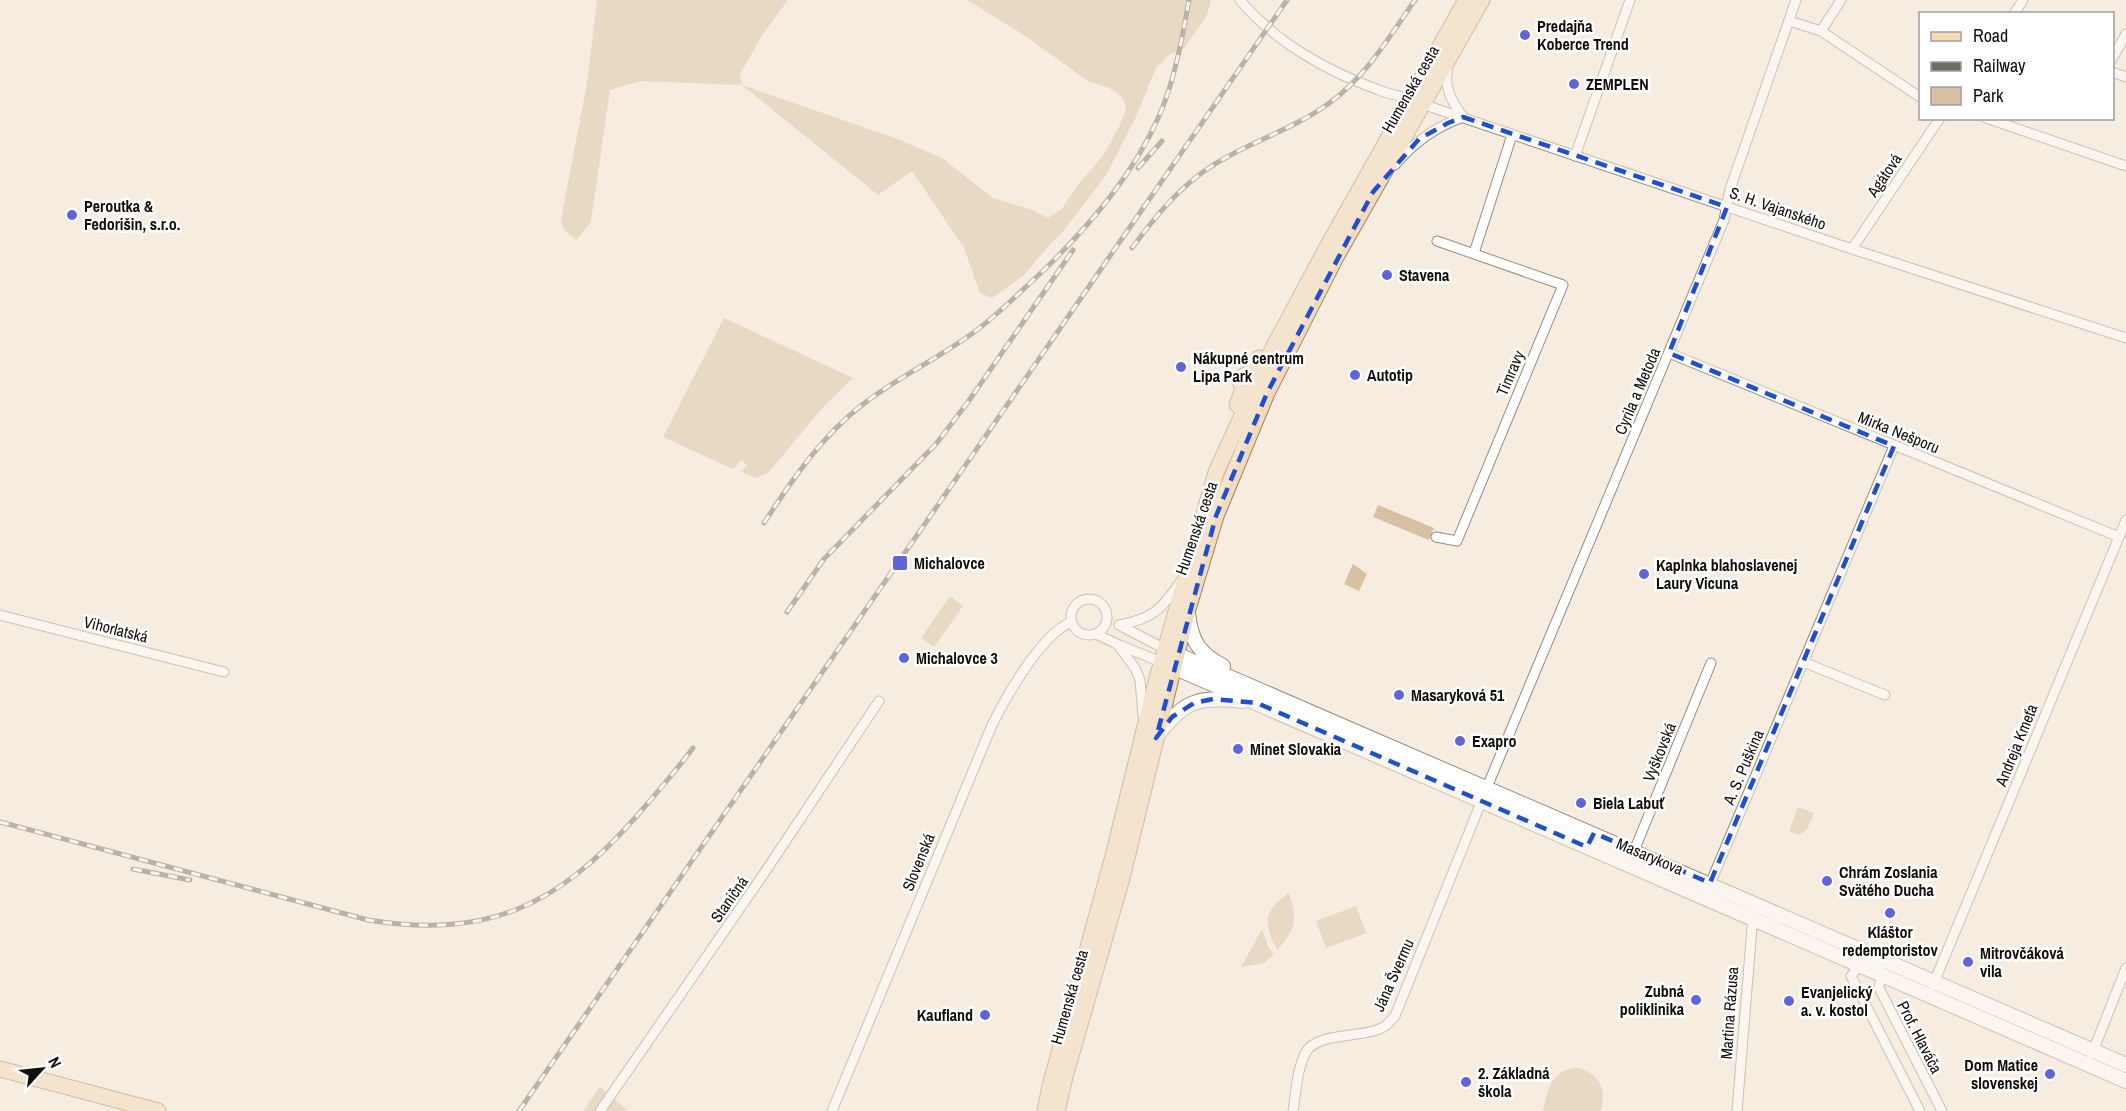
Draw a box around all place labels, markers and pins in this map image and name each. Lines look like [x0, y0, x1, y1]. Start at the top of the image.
place label: Predajňa Koberce Trend [1537, 15, 1629, 55]
marker: Predajňa Koberce Trend [1518, 28, 1532, 42]
place label: ZEMPLEN [1586, 73, 1649, 95]
marker: ZEMPLEN [1567, 77, 1581, 91]
place label: Peroutka & Fedorišin, s.r.o. [84, 195, 180, 235]
marker: Peroutka & Fedorišin, s.r.o. [65, 208, 79, 222]
place label: Stavena [1399, 264, 1450, 286]
marker: Stavena [1380, 268, 1394, 282]
place label: Nákupné centrum Lipa Park [1193, 347, 1304, 387]
marker: Nákupné centrum Lipa Park [1174, 360, 1188, 374]
place label: Autotip [1367, 364, 1413, 386]
marker: Autotip [1348, 368, 1362, 382]
place label: Michalovce [914, 552, 985, 574]
marker: Michalovce [891, 554, 909, 572]
place label: Kaplnka blahoslavenej Laury Vicuna [1656, 554, 1797, 594]
marker: Kaplnka blahoslavenej Laury Vicuna [1637, 567, 1651, 581]
place label: Michalovce 3 [916, 647, 998, 669]
marker: Michalovce 3 [897, 651, 911, 665]
place label: Masaryková 51 [1411, 684, 1505, 706]
marker: Masaryková 51 [1392, 688, 1406, 702]
place label: Exapro [1472, 730, 1516, 752]
marker: Exapro [1453, 734, 1467, 748]
place label: Minet Slovakia [1250, 738, 1342, 760]
marker: Minet Slovakia [1231, 742, 1245, 756]
place label: Biela Labuť [1593, 792, 1665, 814]
marker: Biela Labuť [1574, 796, 1588, 810]
place label: Chrám Zoslania Svätého Ducha [1839, 861, 1938, 901]
marker: Chrám Zoslania Svätého Ducha [1820, 874, 1834, 888]
marker: Kláštor redemptoristov [1883, 906, 1897, 920]
place label: Kláštor redemptoristov [1842, 921, 1938, 961]
place label: Mitrovčáková vila [1980, 942, 2065, 982]
marker: Mitrovčáková vila [1961, 955, 1975, 969]
place label: Zubná poliklinika [1620, 980, 1685, 1020]
place label: Evanjelický a. v. kostol [1801, 981, 1873, 1021]
marker: Zubná poliklinika [1689, 993, 1703, 1007]
marker: Evanjelický a. v. kostol [1782, 994, 1796, 1008]
place label: Kaufland [917, 1004, 973, 1026]
marker: Kaufland [978, 1008, 992, 1022]
place label: Dom Matice slovenskej [1964, 1054, 2038, 1094]
place label: 2. Základná škola [1478, 1062, 1550, 1102]
marker: Dom Matice slovenskej [2043, 1067, 2057, 1081]
marker: 2. Základná škola [1459, 1075, 1473, 1089]

